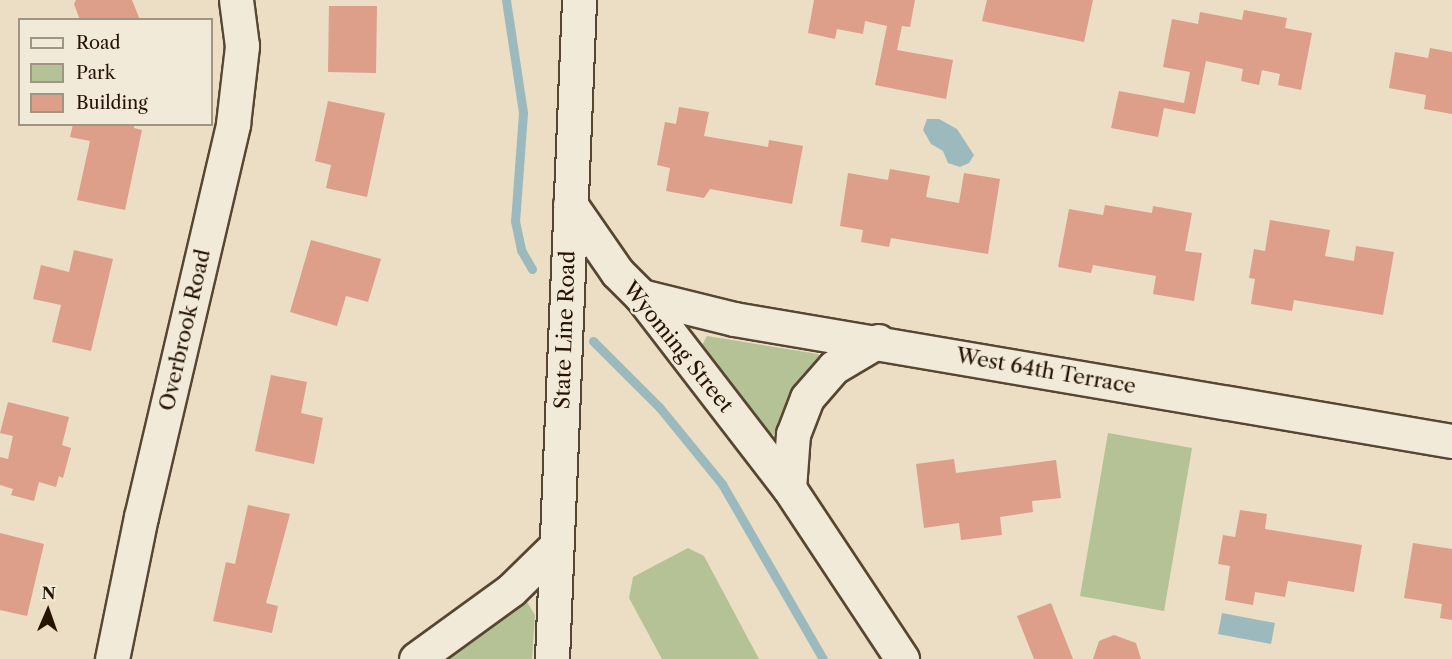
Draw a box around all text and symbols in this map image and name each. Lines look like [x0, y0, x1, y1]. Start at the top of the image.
legend [18, 18, 213, 126]
text: Road [76, 32, 121, 54]
text: Park [76, 62, 115, 84]
text: Building [76, 92, 148, 114]
street label: Overbrook Road [154, 247, 216, 413]
street label: State Line Road [550, 250, 580, 410]
street label: Wyoming Street [617, 276, 739, 418]
street label: West 64th Terrace [954, 343, 1138, 399]
north arrow [18, 581, 78, 641]
text: N [41, 583, 56, 603]

